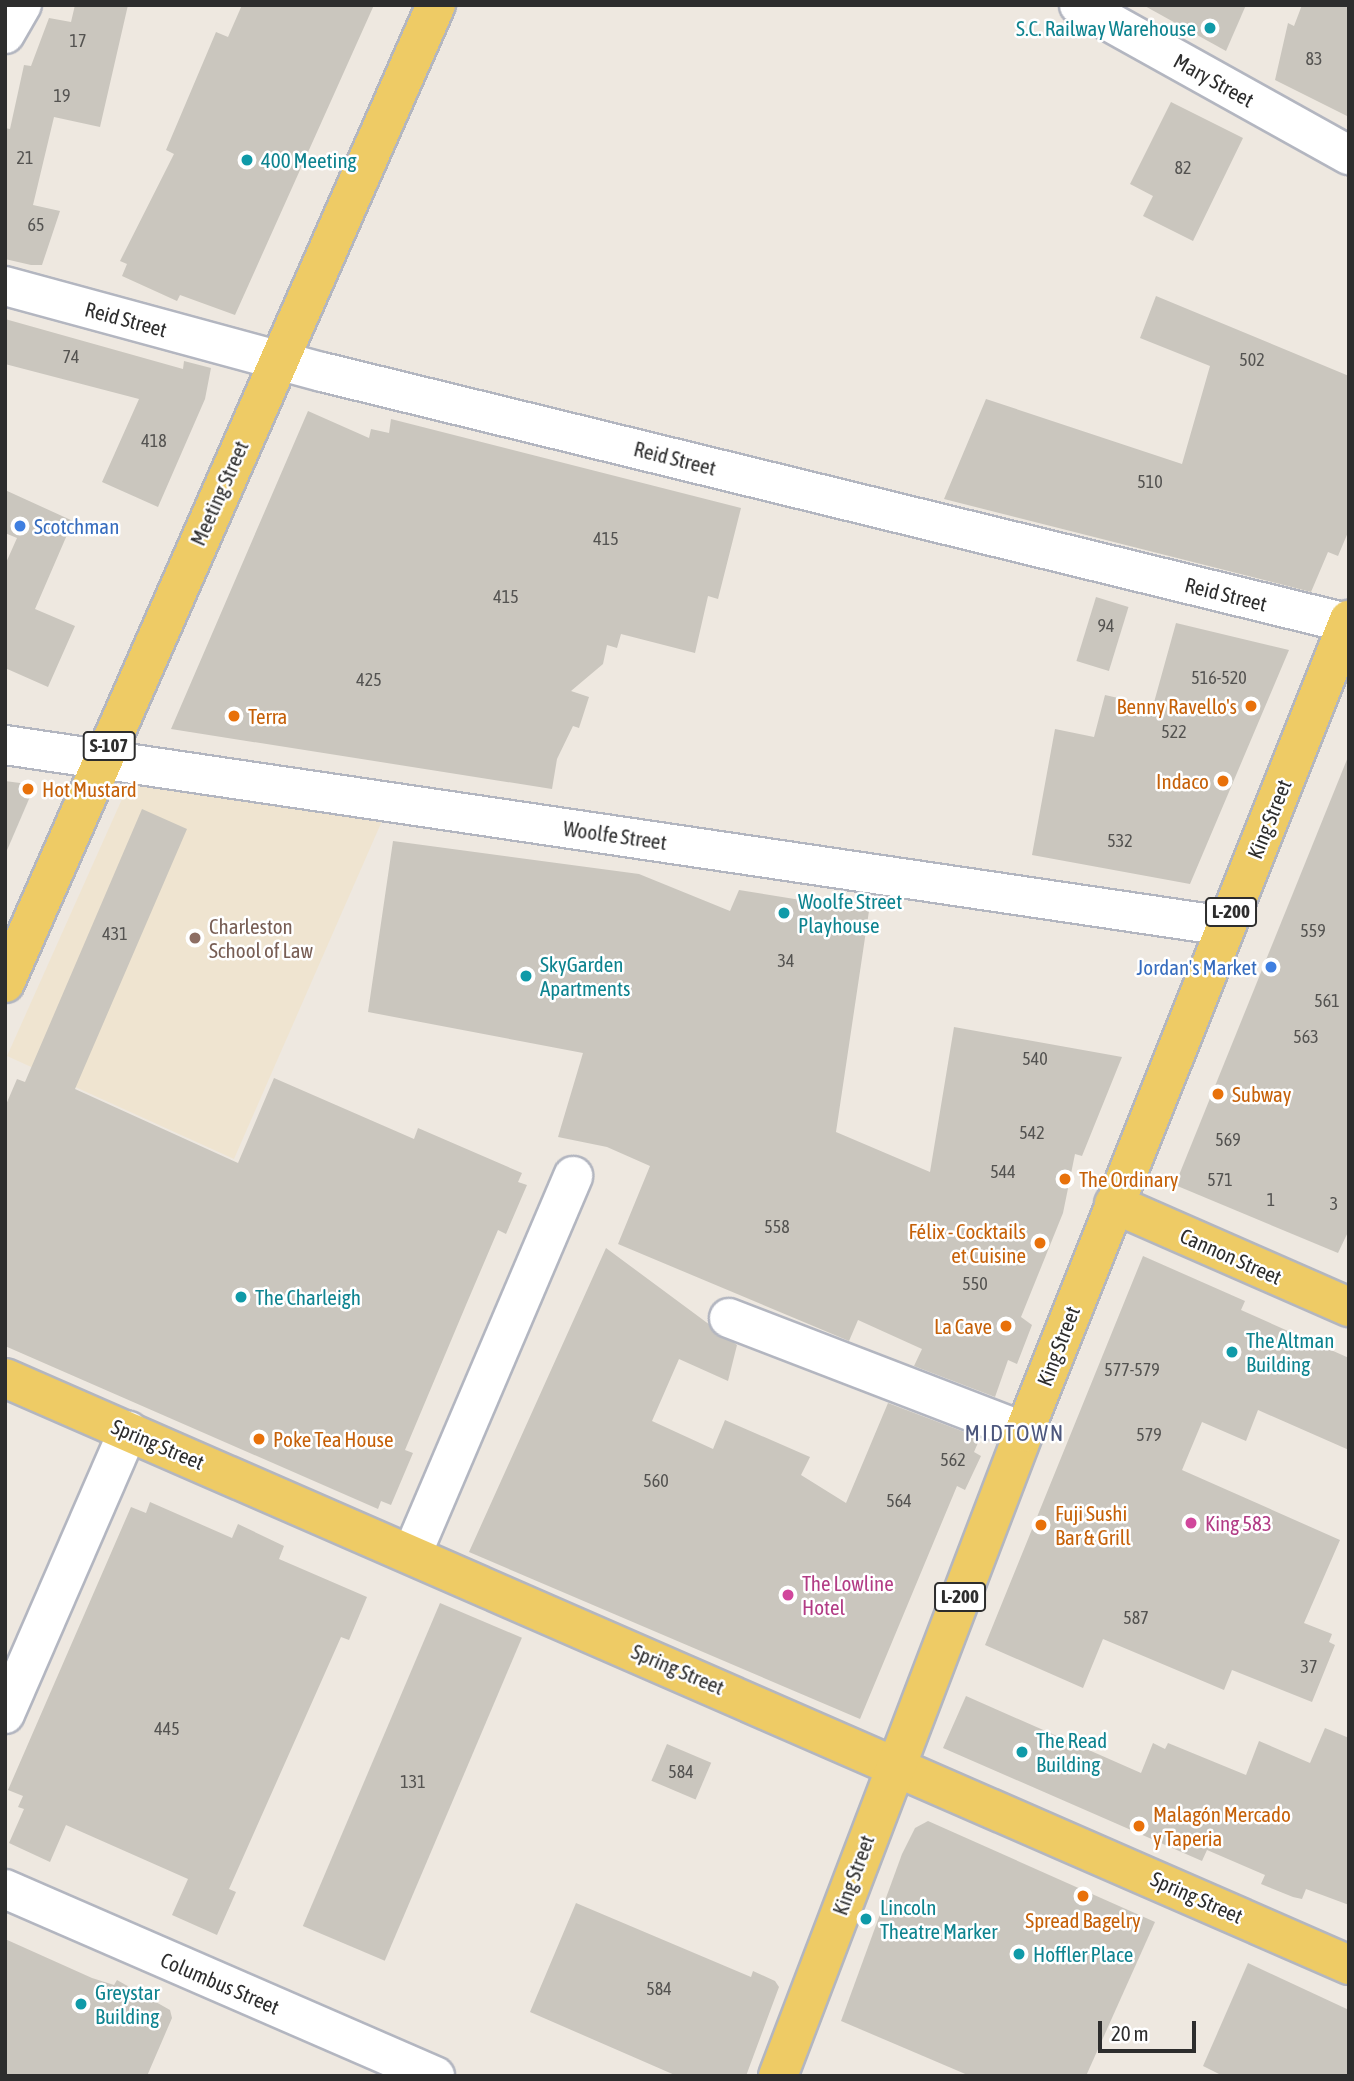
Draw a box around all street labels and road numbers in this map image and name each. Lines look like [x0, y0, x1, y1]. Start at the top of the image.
street label: Mary Street [1170, 48, 1258, 112]
street label: Reid Street [82, 296, 170, 342]
street label: Reid Street [631, 436, 719, 480]
street label: Meeting Street [185, 437, 253, 549]
street label: Reid Street [1182, 572, 1270, 616]
road number: S-107 [81, 730, 137, 762]
street label: King Street [1242, 776, 1296, 862]
street label: Woolfe Street [562, 815, 668, 855]
road number: L-200 [1205, 896, 1257, 928]
street label: Cannon Street [1176, 1222, 1286, 1290]
street label: King Street [1031, 1303, 1085, 1389]
street label: Spring Street [108, 1413, 208, 1475]
road number: L-200 [934, 1582, 986, 1612]
street label: Spring Street [628, 1638, 728, 1700]
street label: King Street [827, 1832, 879, 1918]
street label: Spring Street [1147, 1866, 1247, 1928]
street label: Columbus Street [157, 1947, 283, 2019]

